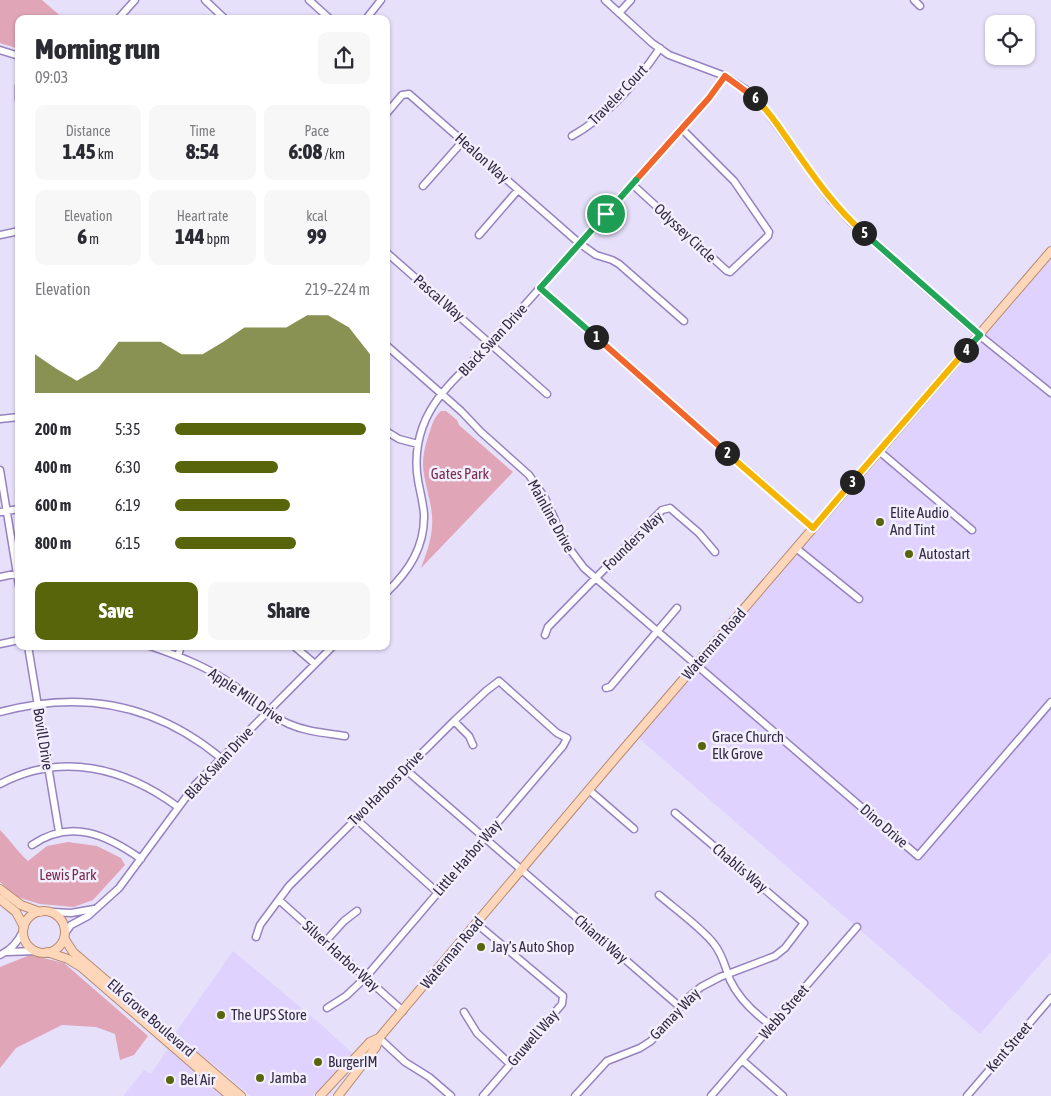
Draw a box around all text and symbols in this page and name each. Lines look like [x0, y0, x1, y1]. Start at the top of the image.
map controls [985, 15, 1035, 65]
button: locate [985, 15, 1035, 65]
button: share [318, 32, 370, 84]
text: Morning run [35, 33, 160, 65]
street label: Traveler Court [585, 61, 650, 128]
text: 09:03 [35, 68, 68, 86]
pin: 6 [742, 86, 768, 110]
text: 6 [752, 90, 759, 106]
text: Distance [66, 123, 111, 139]
text: Time [190, 123, 215, 139]
text: Pace [305, 123, 329, 139]
street label: Healon Way [452, 129, 513, 186]
text: 1.45 [62, 139, 96, 163]
text: 8:54 [186, 139, 219, 163]
text: 6:08 [288, 139, 322, 163]
text: km [96, 146, 114, 162]
text: /km [322, 146, 345, 162]
pin [585, 193, 627, 235]
icon: arrive [592, 200, 620, 228]
street label: Odyssey Circle [651, 200, 720, 266]
text: Elevation [64, 208, 112, 224]
text: Heart rate [177, 208, 228, 224]
text: kcal [306, 208, 327, 224]
pin: 5 [852, 220, 876, 246]
text: 6 [77, 224, 87, 248]
text: 144 [175, 224, 205, 248]
text: 99 [307, 224, 327, 248]
text: 5 [861, 225, 868, 241]
text: m [87, 231, 99, 247]
text: bpm [205, 231, 230, 247]
street label: Pascal Way [411, 271, 468, 324]
text: Elevation [35, 280, 90, 298]
text: 219–224 m [305, 280, 370, 298]
street label: Black Swan Drive [455, 300, 531, 379]
pin: 1 [584, 324, 608, 350]
text: 1 [593, 329, 600, 345]
pin: 4 [954, 338, 978, 362]
text: 4 [963, 342, 970, 358]
text: 200 m [35, 420, 71, 438]
text: 5:35 [115, 420, 140, 438]
pin: 2 [714, 440, 740, 466]
text: 2 [724, 445, 731, 461]
text: 400 m [35, 458, 71, 476]
text: 6:30 [115, 458, 140, 476]
park label: Gates Park [431, 465, 490, 482]
pin: 3 [840, 470, 864, 494]
text: 3 [849, 474, 856, 490]
street label: Mainline Drive [525, 476, 578, 555]
text: 600 m [35, 496, 71, 514]
text: 6:19 [115, 496, 140, 514]
place label: Elite Audio And Tint [890, 504, 949, 538]
street label: Founders Way [599, 508, 666, 573]
marker: Elite Audio And Tint [874, 516, 886, 528]
text: 800 m [35, 534, 71, 552]
text: 6:15 [115, 534, 140, 552]
place label: Autostart [919, 545, 970, 562]
marker: Autostart [903, 548, 915, 560]
button: Save [35, 582, 198, 640]
button: Share [208, 582, 370, 640]
street label: Waterman Road [678, 605, 749, 683]
street label: Apple Mill Drive [206, 664, 287, 727]
street label: Bovill Drive [30, 707, 57, 771]
street label: Black Swan Drive [181, 723, 257, 802]
place label: Grace Church Elk Grove [712, 728, 784, 762]
marker: Grace Church Elk Grove [696, 740, 708, 752]
street label: Two Harbors Drive [345, 746, 427, 829]
street label: Dino Drive [857, 800, 912, 851]
street label: Little Harbor Way [429, 816, 504, 899]
street label: Chablis Way [709, 840, 771, 895]
park label: Lewis Park [39, 866, 97, 883]
street label: Chianti Way [571, 911, 631, 966]
street label: Waterman Road [417, 913, 487, 992]
street label: Silver Harbor Way [300, 917, 383, 994]
place label: Jay’s Auto Shop [491, 938, 574, 955]
marker: Jay’s Auto Shop [475, 941, 487, 953]
street label: Elk Grove Boulevard [104, 975, 198, 1060]
street label: Webb Street [755, 981, 812, 1042]
street label: Gamay Way [646, 985, 703, 1043]
place label: The UPS Store [231, 1006, 307, 1023]
street label: Gruwell Way [504, 1006, 562, 1069]
marker: The UPS Store [215, 1009, 227, 1021]
street label: Kent Street [982, 1018, 1035, 1075]
place label: BurgerIM [328, 1053, 378, 1070]
marker: BurgerIM [312, 1056, 324, 1068]
place label: Jamba [270, 1069, 307, 1086]
place label: Bel Air [180, 1071, 216, 1088]
marker: Jamba [254, 1072, 266, 1084]
marker: Bel Air [164, 1074, 176, 1086]

